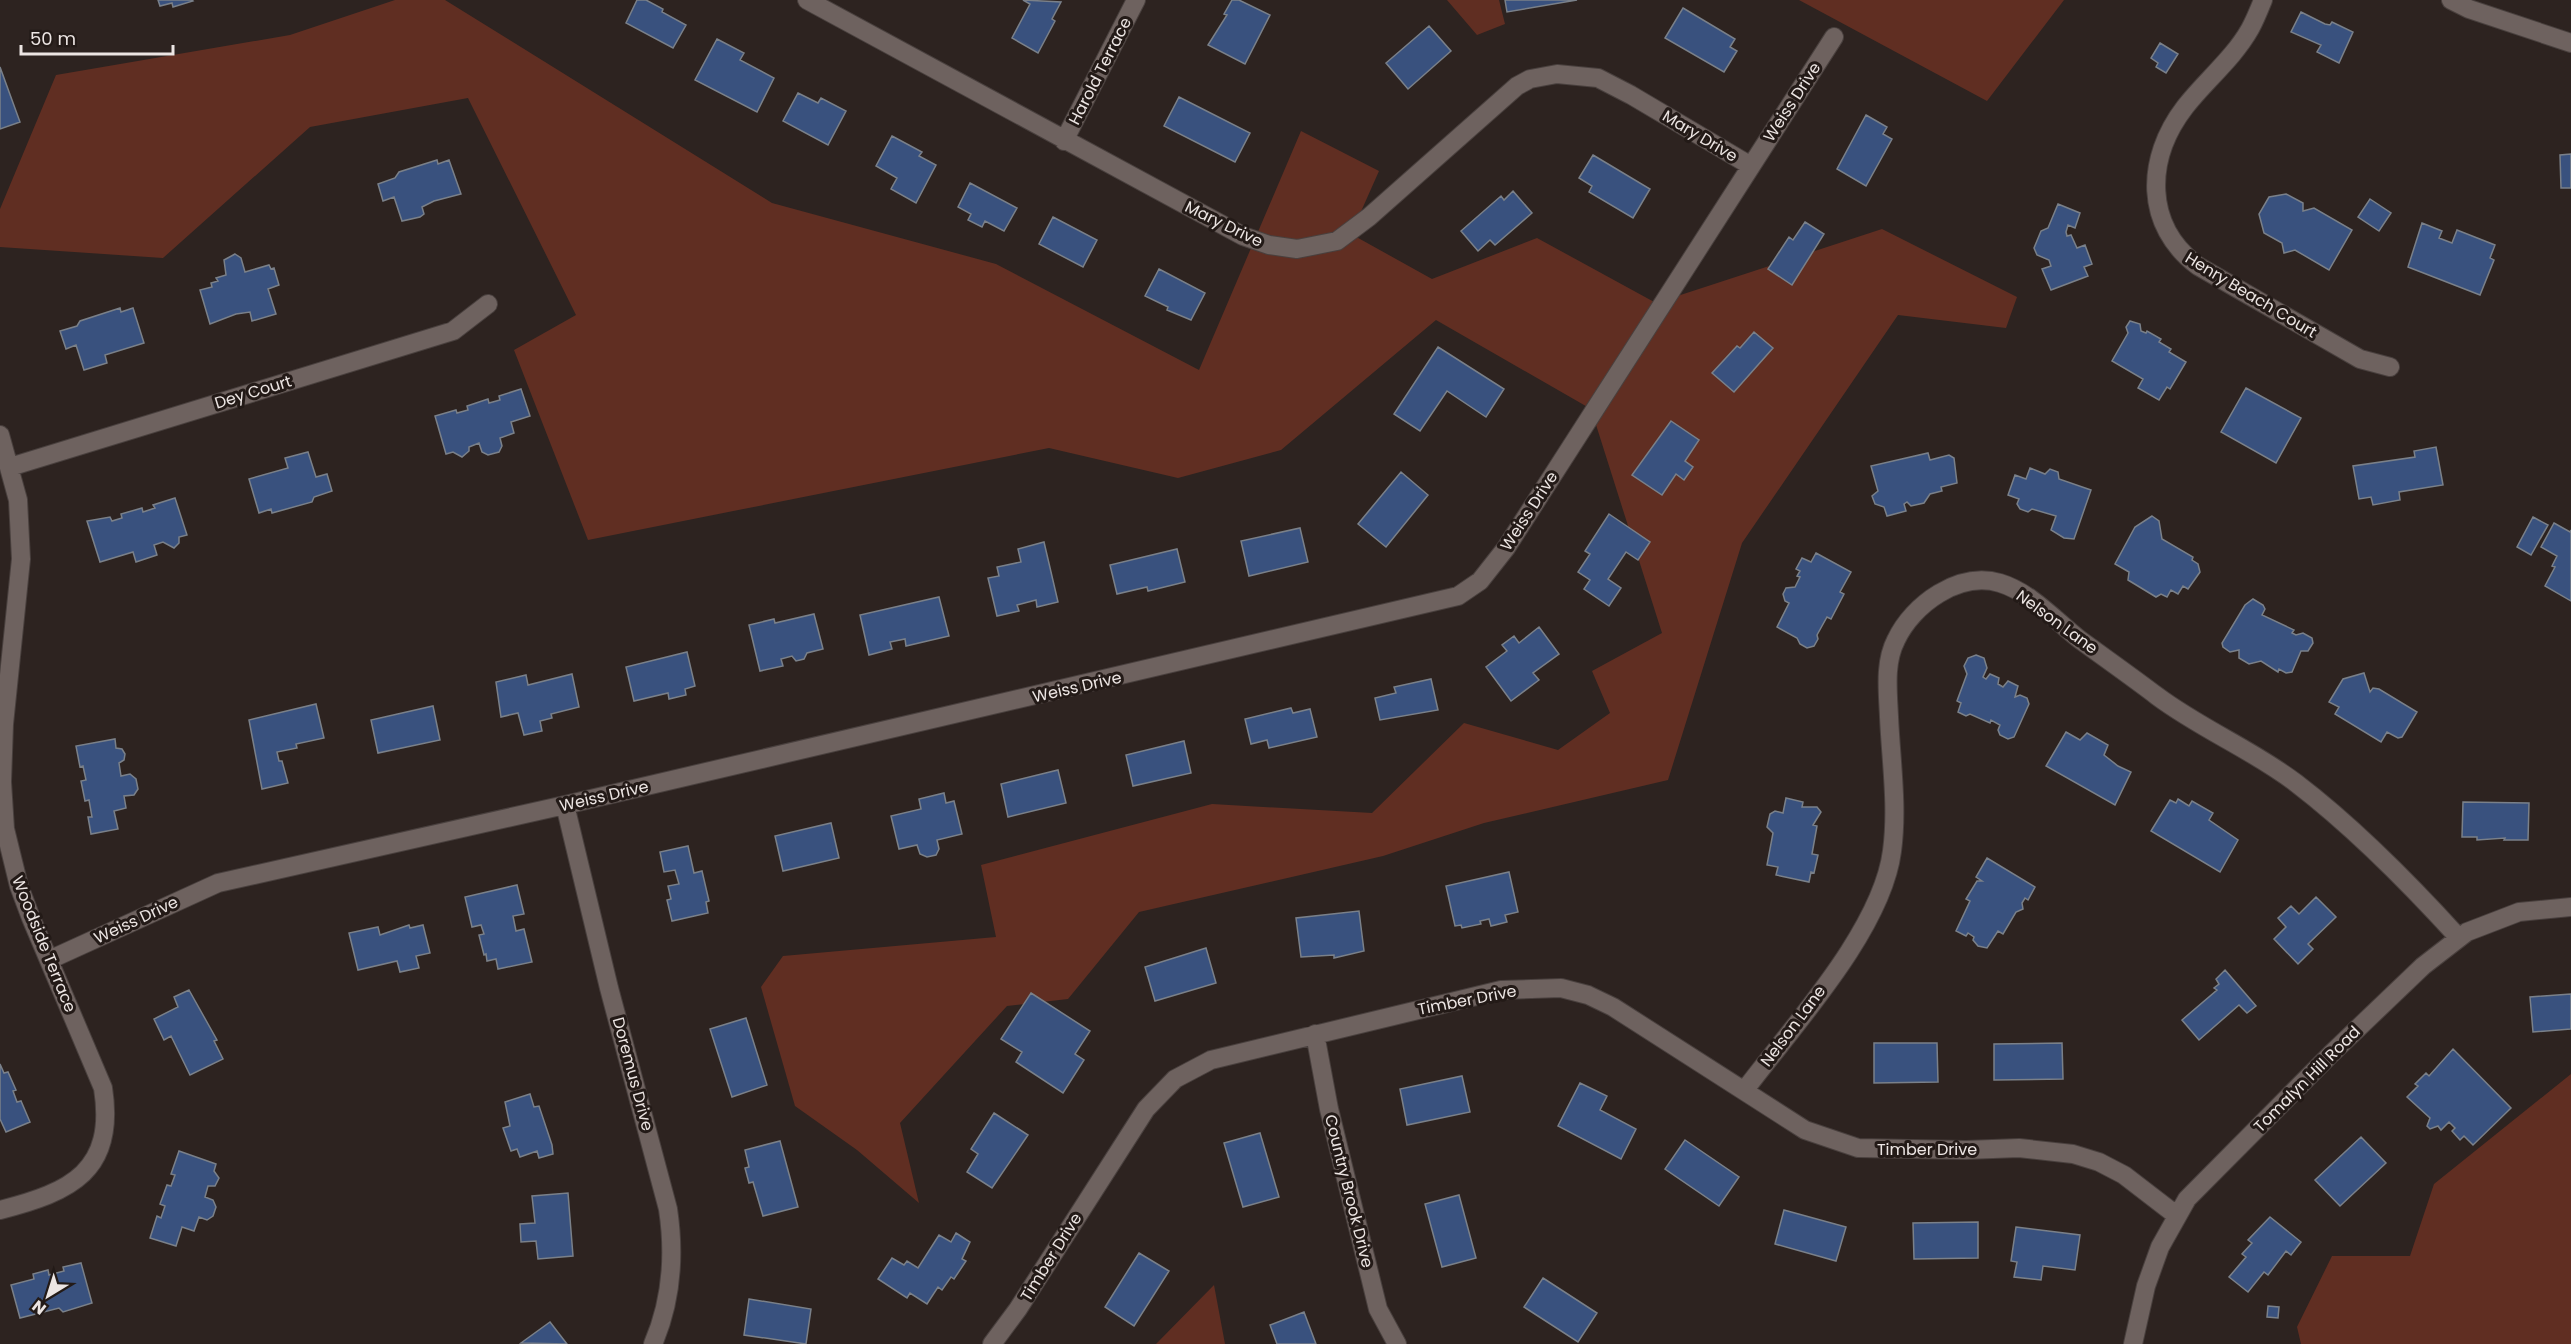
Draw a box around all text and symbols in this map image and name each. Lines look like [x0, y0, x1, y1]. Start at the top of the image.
street label: Harold Terrace [1063, 13, 1137, 129]
scale bar [21, 18, 172, 56]
text: 50 m [30, 26, 76, 51]
street label: Weiss Drive [1758, 58, 1826, 146]
street label: Mary Drive [1658, 105, 1742, 168]
street label: Mary Drive [1181, 195, 1267, 253]
street label: Henry Beach Court [2181, 247, 2321, 344]
street label: Dey Court [212, 369, 294, 415]
street label: Weiss Drive [1495, 467, 1563, 555]
street label: Nelson Lane [2011, 584, 2103, 660]
street label: Weiss Drive [1030, 666, 1124, 708]
street label: Weiss Drive [557, 775, 651, 817]
street label: Woodside Terrace [6, 872, 82, 1016]
street label: Weiss Drive [90, 890, 182, 950]
street label: Timber Drive [1416, 979, 1518, 1021]
street label: Nelson Lane [1755, 981, 1831, 1071]
street label: Doremus Drive [607, 1015, 659, 1134]
street label: Tomalyn Hill Road [2249, 1021, 2365, 1137]
street label: Country Brook Drive [1319, 1112, 1379, 1270]
street label: Timber Drive [1877, 1138, 1977, 1161]
street label: Timber Drive [1015, 1208, 1087, 1306]
north arrow [18, 1266, 78, 1326]
text: N [27, 1295, 51, 1320]

